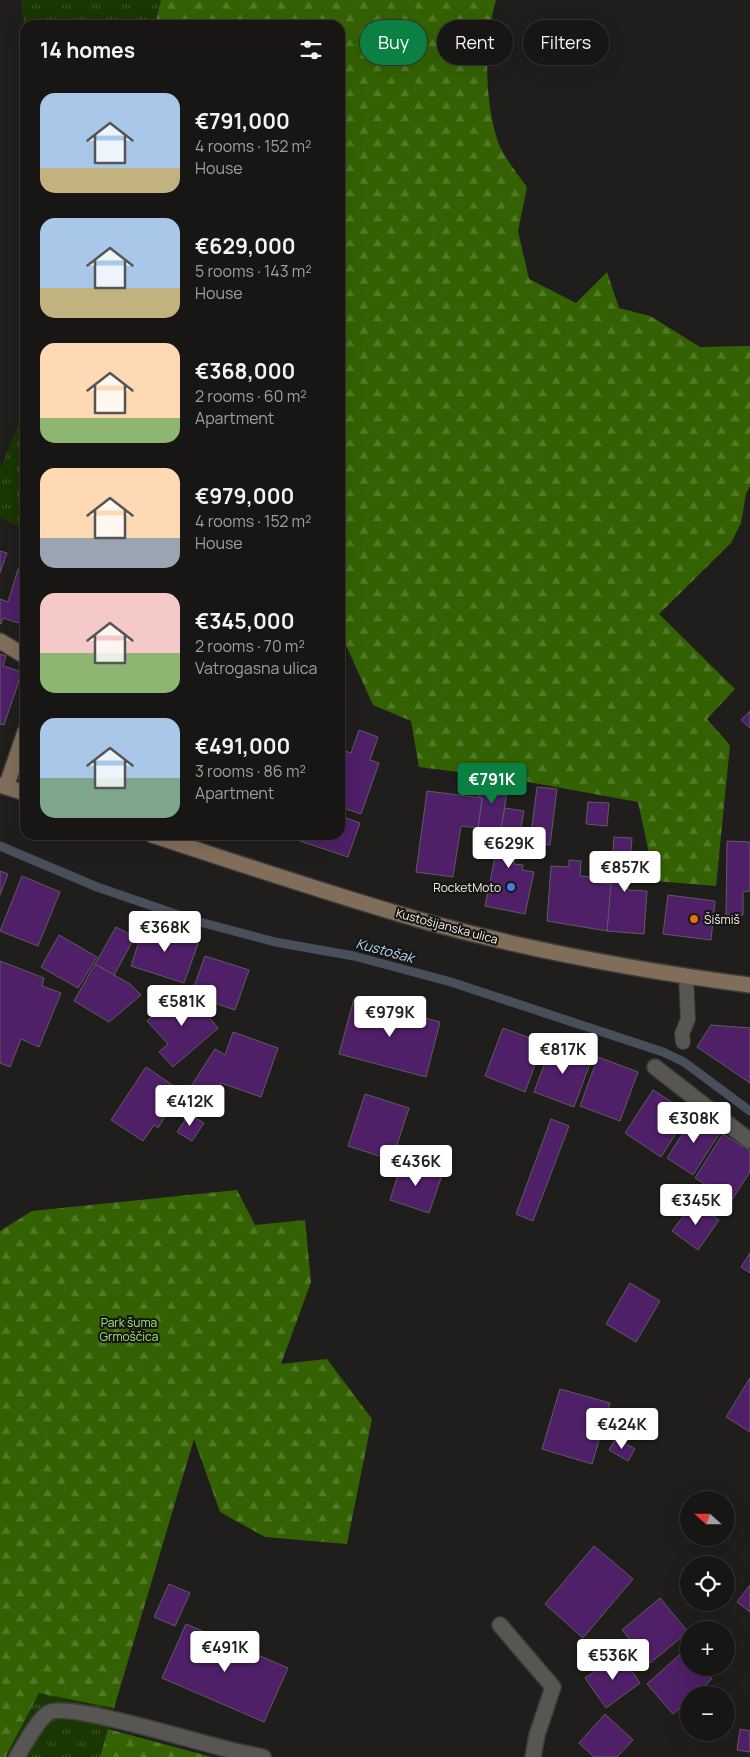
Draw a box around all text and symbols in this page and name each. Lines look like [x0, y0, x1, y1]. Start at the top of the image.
chip: Buy [360, 20, 427, 65]
chip: Rent [437, 20, 513, 65]
chip: Filters [523, 20, 609, 65]
text: 14 homes [40, 36, 135, 64]
icon: filters [297, 36, 325, 64]
text: €791,000 [195, 107, 290, 135]
icon: home [80, 113, 140, 173]
text: 4 rooms · 152 m² [195, 135, 311, 157]
text: House [195, 157, 243, 179]
text: €629,000 [195, 232, 296, 260]
icon: home [80, 238, 140, 298]
text: 5 rooms · 143 m² [195, 260, 312, 282]
text: House [195, 282, 243, 304]
text: €368,000 [195, 357, 295, 385]
icon: home [80, 363, 140, 423]
text: 2 rooms · 60 m² [195, 385, 307, 407]
text: Apartment [195, 407, 274, 429]
text: €979,000 [195, 482, 294, 510]
icon: home [80, 488, 140, 548]
text: 4 rooms · 152 m² [195, 510, 311, 532]
text: House [195, 532, 243, 554]
text: €345,000 [195, 607, 294, 635]
icon: home [80, 613, 140, 673]
text: 2 rooms · 70 m² [195, 635, 305, 657]
text: Vatrogasna ulica [195, 657, 317, 679]
text: €491,000 [195, 732, 290, 760]
icon: home [80, 738, 140, 798]
text: 3 rooms · 86 m² [195, 760, 306, 782]
pin: €791K [457, 762, 527, 805]
text: €791K [469, 768, 515, 790]
text: Apartment [195, 782, 274, 804]
pin: €629K [474, 826, 544, 869]
text: €629K [484, 832, 534, 854]
pin: €857K [590, 850, 660, 893]
text: €857K [601, 856, 649, 878]
place label: RocketMoto [433, 879, 501, 896]
marker: RocketMoto [505, 881, 517, 893]
street label: Kustošijanska ulica [394, 904, 500, 948]
pin: €368K [130, 910, 200, 953]
place label: Šišmiš [704, 911, 740, 928]
marker: Šišmiš [688, 913, 700, 925]
text: €368K [140, 916, 190, 938]
water label: Kustošak [354, 933, 418, 967]
pin: €581K [147, 984, 217, 1027]
text: €581K [158, 990, 206, 1012]
pin: €979K [355, 996, 425, 1038]
text: €979K [365, 1001, 415, 1023]
pin: €817K [528, 1032, 598, 1075]
text: €817K [540, 1038, 586, 1060]
pin: €412K [155, 1084, 225, 1127]
text: €412K [166, 1090, 214, 1112]
pin: €308K [659, 1102, 729, 1144]
text: €308K [669, 1107, 719, 1129]
pin: €436K [381, 1144, 451, 1187]
text: €436K [391, 1150, 441, 1172]
pin: €345K [661, 1184, 731, 1226]
text: €345K [671, 1189, 721, 1211]
park label: Park šuma Grmoščica [100, 1314, 158, 1345]
pin: €424K [587, 1408, 657, 1450]
text: €424K [597, 1413, 647, 1435]
north arrow [680, 1491, 735, 1546]
map controls [680, 1491, 735, 1741]
button: locate [680, 1556, 735, 1611]
button: + [680, 1621, 735, 1676]
pin: €491K [190, 1630, 260, 1673]
text: €491K [201, 1636, 249, 1658]
pin: €536K [578, 1638, 648, 1681]
text: €536K [588, 1644, 638, 1666]
button: − [680, 1686, 735, 1741]

